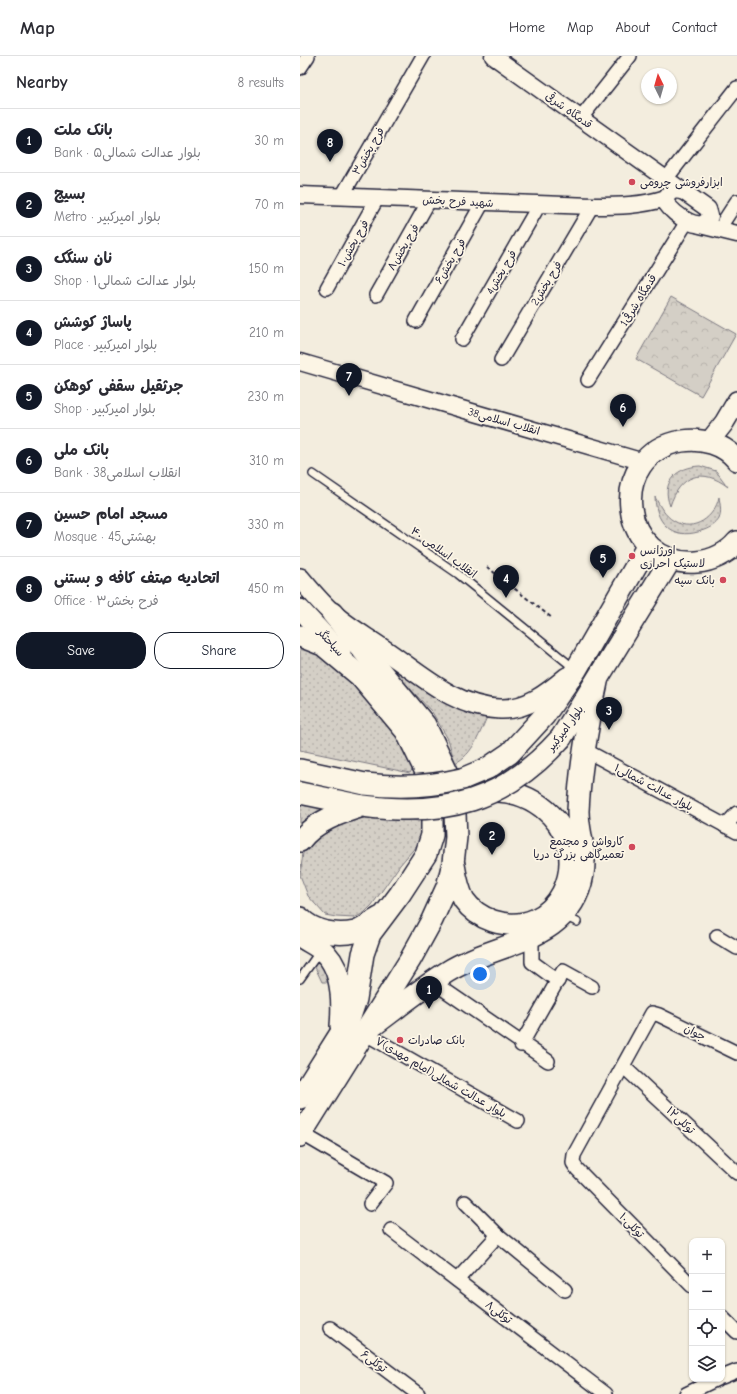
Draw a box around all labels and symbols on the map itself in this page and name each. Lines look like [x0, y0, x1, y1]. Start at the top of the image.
north arrow [641, 68, 677, 104]
street label: قدمگاه شرقی [543, 89, 595, 131]
street label: فرح بخش۳ [350, 125, 388, 178]
pin: 8 [317, 129, 343, 162]
place label: ابزارفروشی چرومی [640, 176, 723, 190]
marker: ابزارفروشی چرومی [627, 177, 637, 187]
street label: شهید فرح بخش [422, 193, 494, 211]
street label: فرح بخش۱۰ [335, 218, 372, 269]
street label: فرح بخش۸ [385, 222, 423, 273]
street label: فرح بخش۶ [432, 236, 470, 287]
street label: 4فرح بخش [484, 248, 520, 297]
street label: 2فرح بخش [528, 259, 566, 308]
street label: 1قدمگاه شرقی [616, 271, 660, 329]
pin: 7 [336, 363, 362, 396]
pin: 6 [610, 394, 636, 427]
street label: 38انقلاب اسلامی [466, 405, 541, 439]
street label: انقلاب اسلامی ۴۰ [408, 524, 479, 582]
place label: اورژانس لاستیک احرارى [640, 544, 705, 570]
pin: 5 [590, 545, 616, 578]
marker: اورژانس لاستیک احرارى [627, 551, 637, 561]
pin: 4 [493, 565, 519, 598]
place label: بانک سپه [675, 574, 715, 588]
marker: بانک سپه [718, 575, 728, 585]
street label: سیاحتگر [314, 625, 347, 659]
pin: 3 [596, 697, 622, 730]
street label: بلوار امیرکبیر [544, 703, 587, 755]
street label: بلوار عدالت شمالی۱ [612, 761, 695, 815]
pin: 2 [479, 822, 505, 855]
place label: کارواش و مجتمع تعمیرگاهی بزرگ دریا [533, 835, 625, 862]
marker: کارواش و مجتمع تعمیرگاهی بزرگ دریا [627, 842, 637, 852]
your location [470, 964, 490, 984]
pin: 1 [416, 976, 442, 1009]
street label: جوان [681, 1022, 708, 1044]
street label: ۷بلوار عدالت شمالی(امام مهدی) [372, 1034, 509, 1122]
place label: بانک صادرات [408, 1034, 465, 1048]
marker: بانک صادرات [395, 1035, 405, 1045]
street label: توکلی۱۲ [663, 1104, 698, 1138]
street label: ۱۰توکلی [616, 1210, 647, 1242]
street label: توکلی۸ [482, 1298, 515, 1328]
street label: توکلی۶ [358, 1347, 390, 1377]

